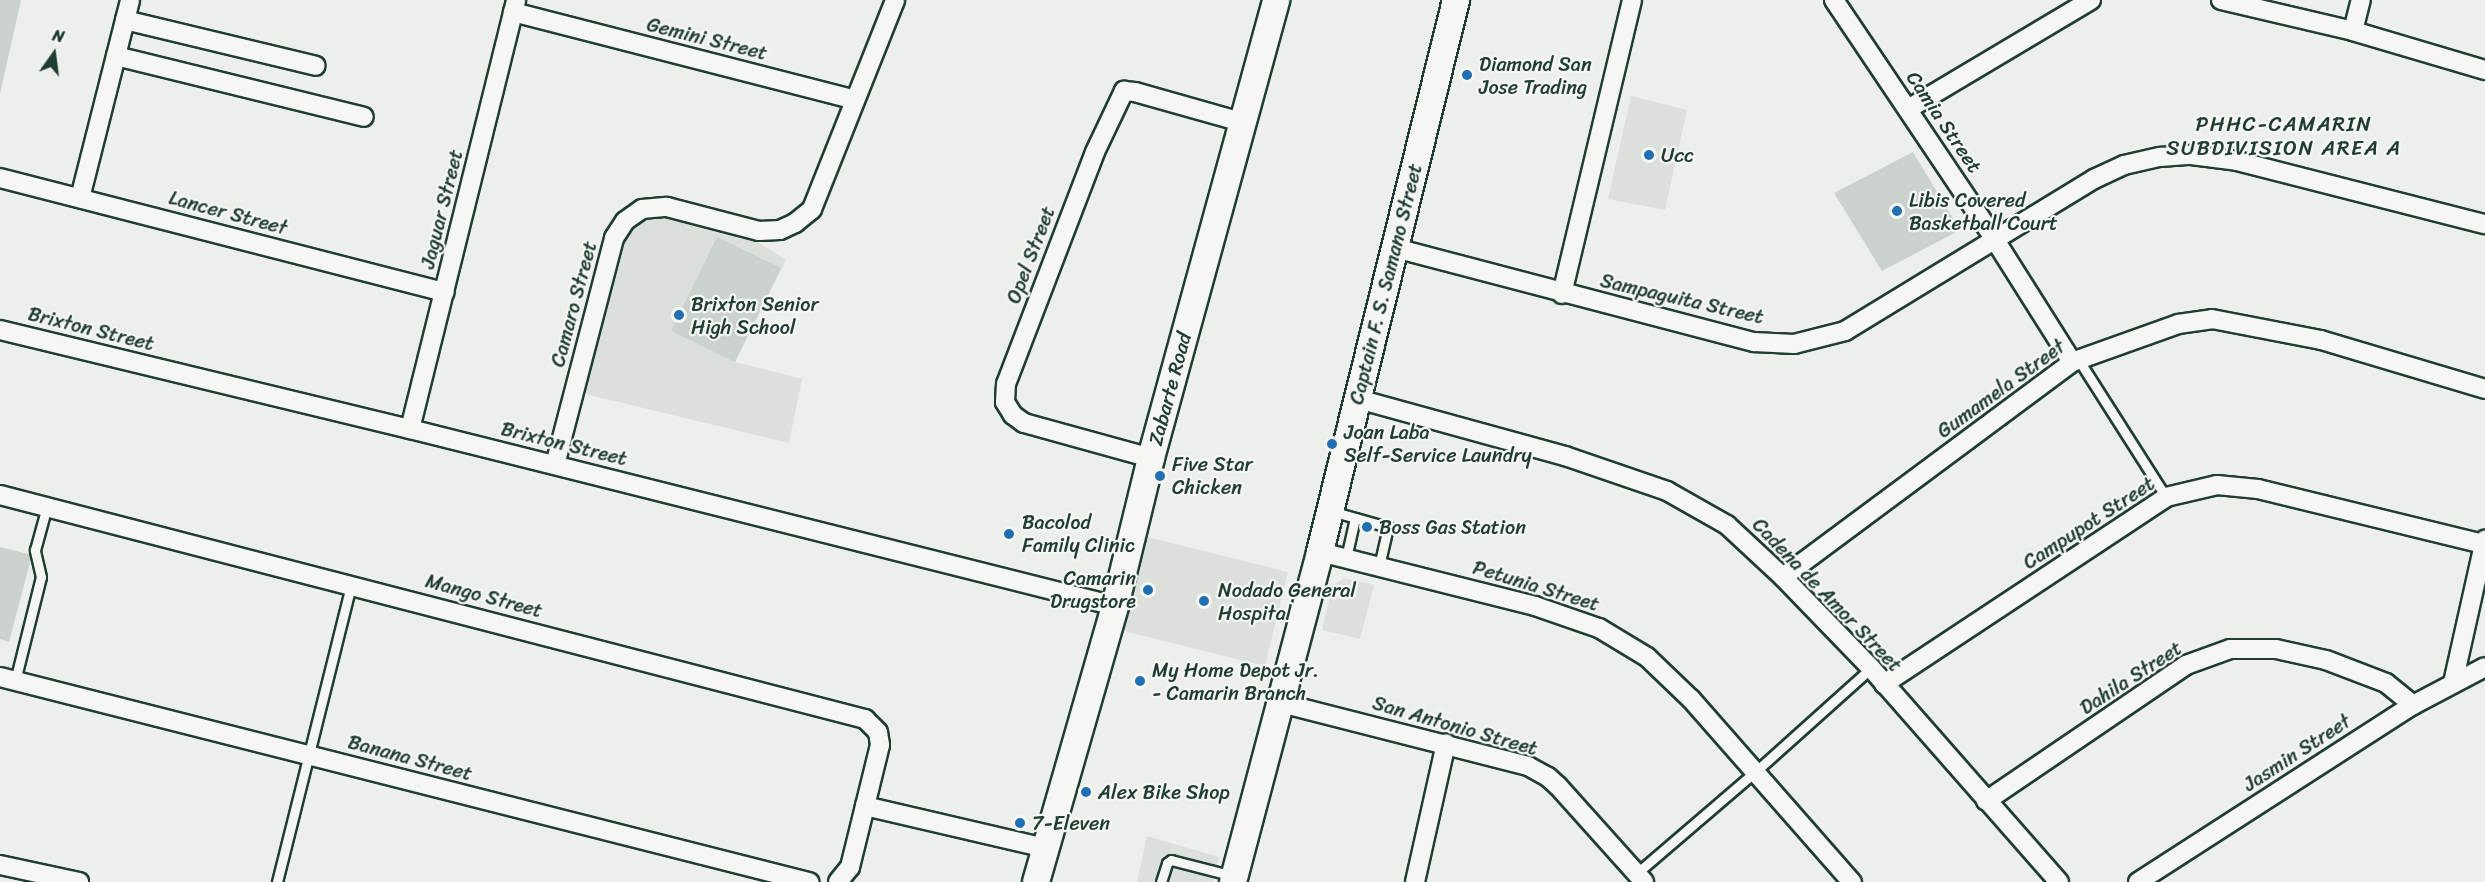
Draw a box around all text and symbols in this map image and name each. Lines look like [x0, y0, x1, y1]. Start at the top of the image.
street label: Gemini Street [644, 12, 770, 66]
text: N [50, 21, 67, 51]
north arrow [24, 24, 84, 84]
place label: Diamond San Jose Trading [1479, 52, 1592, 99]
street label: Camia Street [1901, 67, 1987, 177]
marker: Diamond San Jose Trading [1460, 68, 1474, 82]
district label: PHHC-CAMARIN SUBDIVISION AREA A [2168, 111, 2400, 161]
place label: Ucc [1661, 143, 1694, 167]
street label: Jaguar Street [416, 147, 468, 271]
marker: Ucc [1642, 148, 1656, 162]
street label: Captain F. S. Samano Street [1344, 160, 1428, 408]
street label: Lancer Street [166, 186, 290, 240]
place label: Libis Covered Basketball Court [1909, 188, 2058, 235]
street label: Opel Street [1001, 203, 1061, 307]
marker: Libis Covered Basketball Court [1890, 204, 1904, 218]
street label: Camaro Street [546, 238, 602, 370]
street label: Sampaguita Street [1598, 269, 1766, 329]
place label: Brixton Senior High School [691, 292, 819, 339]
street label: Brixton Street [26, 302, 156, 356]
marker: Brixton Senior High School [672, 308, 686, 322]
street label: Zabarte Road [1143, 330, 1197, 448]
street label: Gumamela Street [1932, 334, 2070, 444]
street label: Brixton Street [499, 417, 629, 471]
place label: Joan Laba Self-Service Laundry [1344, 420, 1532, 467]
marker: Joan Laba Self-Service Laundry [1325, 437, 1339, 451]
place label: Five Star Chicken [1172, 452, 1253, 499]
marker: Five Star Chicken [1153, 469, 1167, 483]
street label: Campupot Street [2019, 472, 2159, 574]
place label: Bacolod Family Clinic [1022, 510, 1135, 557]
street label: Cadena de Amor Street [1747, 513, 1907, 677]
place label: Boss Gas Station [1379, 515, 1529, 539]
marker: Boss Gas Station [1360, 520, 1374, 534]
marker: Bacolod Family Clinic [1000, 525, 1018, 543]
street label: Petunia Street [1470, 555, 1602, 617]
place label: Camarin Drugstore [1050, 566, 1136, 613]
street label: Mango Street [423, 569, 545, 623]
place label: Nodado General Hospital [1218, 578, 1356, 625]
marker: Camarin Drugstore [1141, 583, 1155, 597]
marker: Nodado General Hospital [1195, 592, 1213, 610]
street label: Dahila Street [2075, 636, 2187, 720]
place label: My Home Depot Jr. - Camarin Branch [1152, 658, 1318, 705]
marker: My Home Depot Jr. - Camarin Branch [1133, 674, 1147, 688]
street label: San Antonio Street [1370, 691, 1540, 761]
street label: Jasmin Street [2239, 709, 2355, 797]
street label: Banana Street [345, 730, 475, 786]
place label: Alex Bike Shop [1098, 780, 1231, 804]
marker: Alex Bike Shop [1079, 785, 1093, 799]
place label: 7-Eleven [1032, 811, 1110, 835]
marker: 7-Eleven [1013, 816, 1027, 830]

